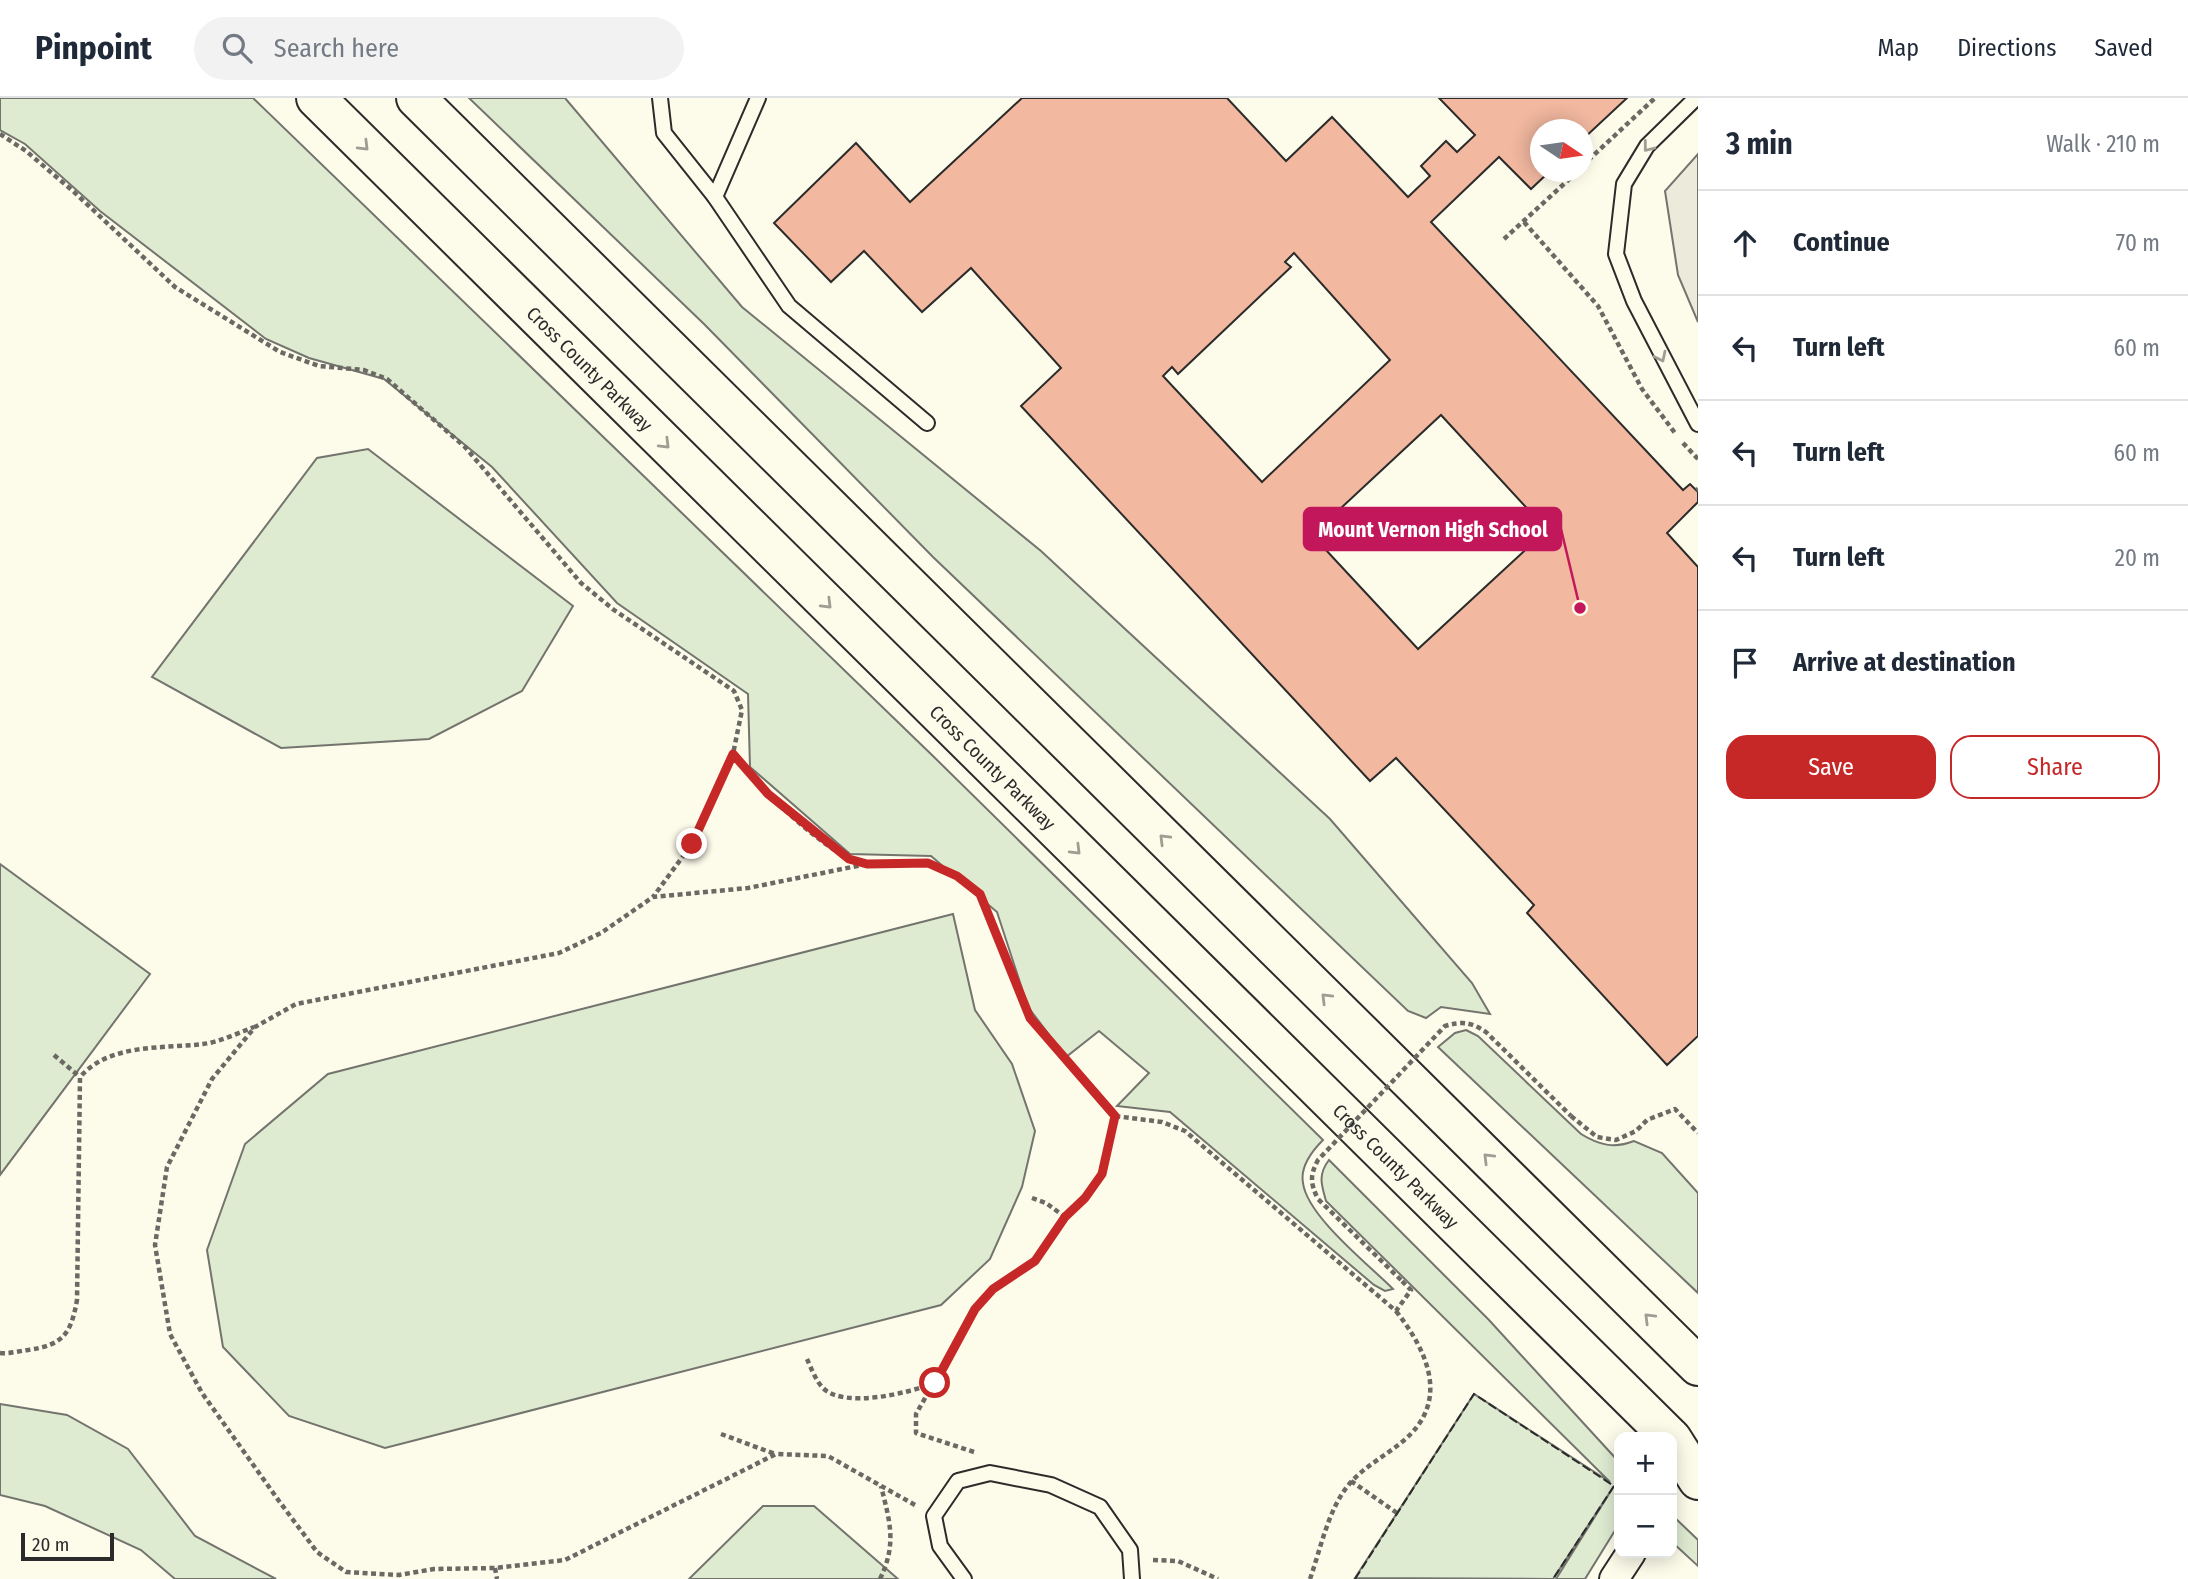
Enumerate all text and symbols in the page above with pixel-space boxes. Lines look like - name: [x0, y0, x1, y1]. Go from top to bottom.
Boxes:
- search box: [194, 17, 684, 80]
- text: Pinpoint: [35, 28, 152, 68]
- icon: search: [218, 29, 256, 67]
- text: Search here: [274, 33, 399, 64]
- text: Map: [1878, 34, 1919, 62]
- text: Directions: [1957, 34, 2056, 62]
- text: Saved: [2094, 34, 2153, 62]
- north arrow: [1530, 119, 1593, 182]
- text: 3 min: [1726, 126, 1793, 162]
- text: Walk · 210 m: [2046, 130, 2160, 158]
- one-way arrow: [356, 138, 369, 151]
- one-way arrow: [1644, 139, 1657, 151]
- icon: ahead: [1726, 224, 1764, 262]
- text: Continue: [1793, 227, 1890, 258]
- text: 70 m: [2116, 229, 2160, 257]
- street label: Cross County Parkway: [522, 302, 658, 436]
- icon: left: [1726, 329, 1764, 367]
- text: Turn left: [1793, 332, 1885, 363]
- text: 60 m: [2114, 334, 2160, 362]
- one-way arrow: [1653, 350, 1667, 362]
- icon: left: [1726, 434, 1764, 472]
- one-way arrow: [657, 435, 670, 448]
- text: Turn left: [1793, 437, 1885, 468]
- text: 60 m: [2114, 439, 2160, 467]
- callout: Mount Vernon High School: [1304, 508, 1561, 550]
- text: Mount Vernon High School: [1318, 517, 1548, 543]
- icon: left: [1726, 539, 1764, 577]
- text: Turn left: [1793, 542, 1885, 573]
- text: 20 m: [2115, 544, 2160, 572]
- one-way arrow: [819, 595, 832, 608]
- icon: arrive: [1726, 644, 1764, 682]
- text: Arrive at destination: [1793, 647, 2016, 678]
- street label: Cross County Parkway: [925, 700, 1061, 835]
- button: Save: [1726, 735, 1936, 799]
- button: Share: [1950, 735, 2160, 799]
- route end: [676, 828, 707, 859]
- one-way arrow: [1159, 834, 1172, 847]
- one-way arrow: [1067, 842, 1080, 855]
- one-way arrow: [1321, 994, 1334, 1007]
- street label: Cross County Parkway: [1328, 1099, 1464, 1234]
- one-way arrow: [1483, 1154, 1496, 1167]
- one-way arrow: [1645, 1313, 1658, 1326]
- route start: [919, 1367, 950, 1398]
- map controls: [1614, 1432, 1677, 1558]
- button: +: [1614, 1432, 1677, 1495]
- button: −: [1614, 1495, 1677, 1558]
- scale bar: [21, 1530, 114, 1562]
- text: 20 m: [32, 1533, 69, 1556]

